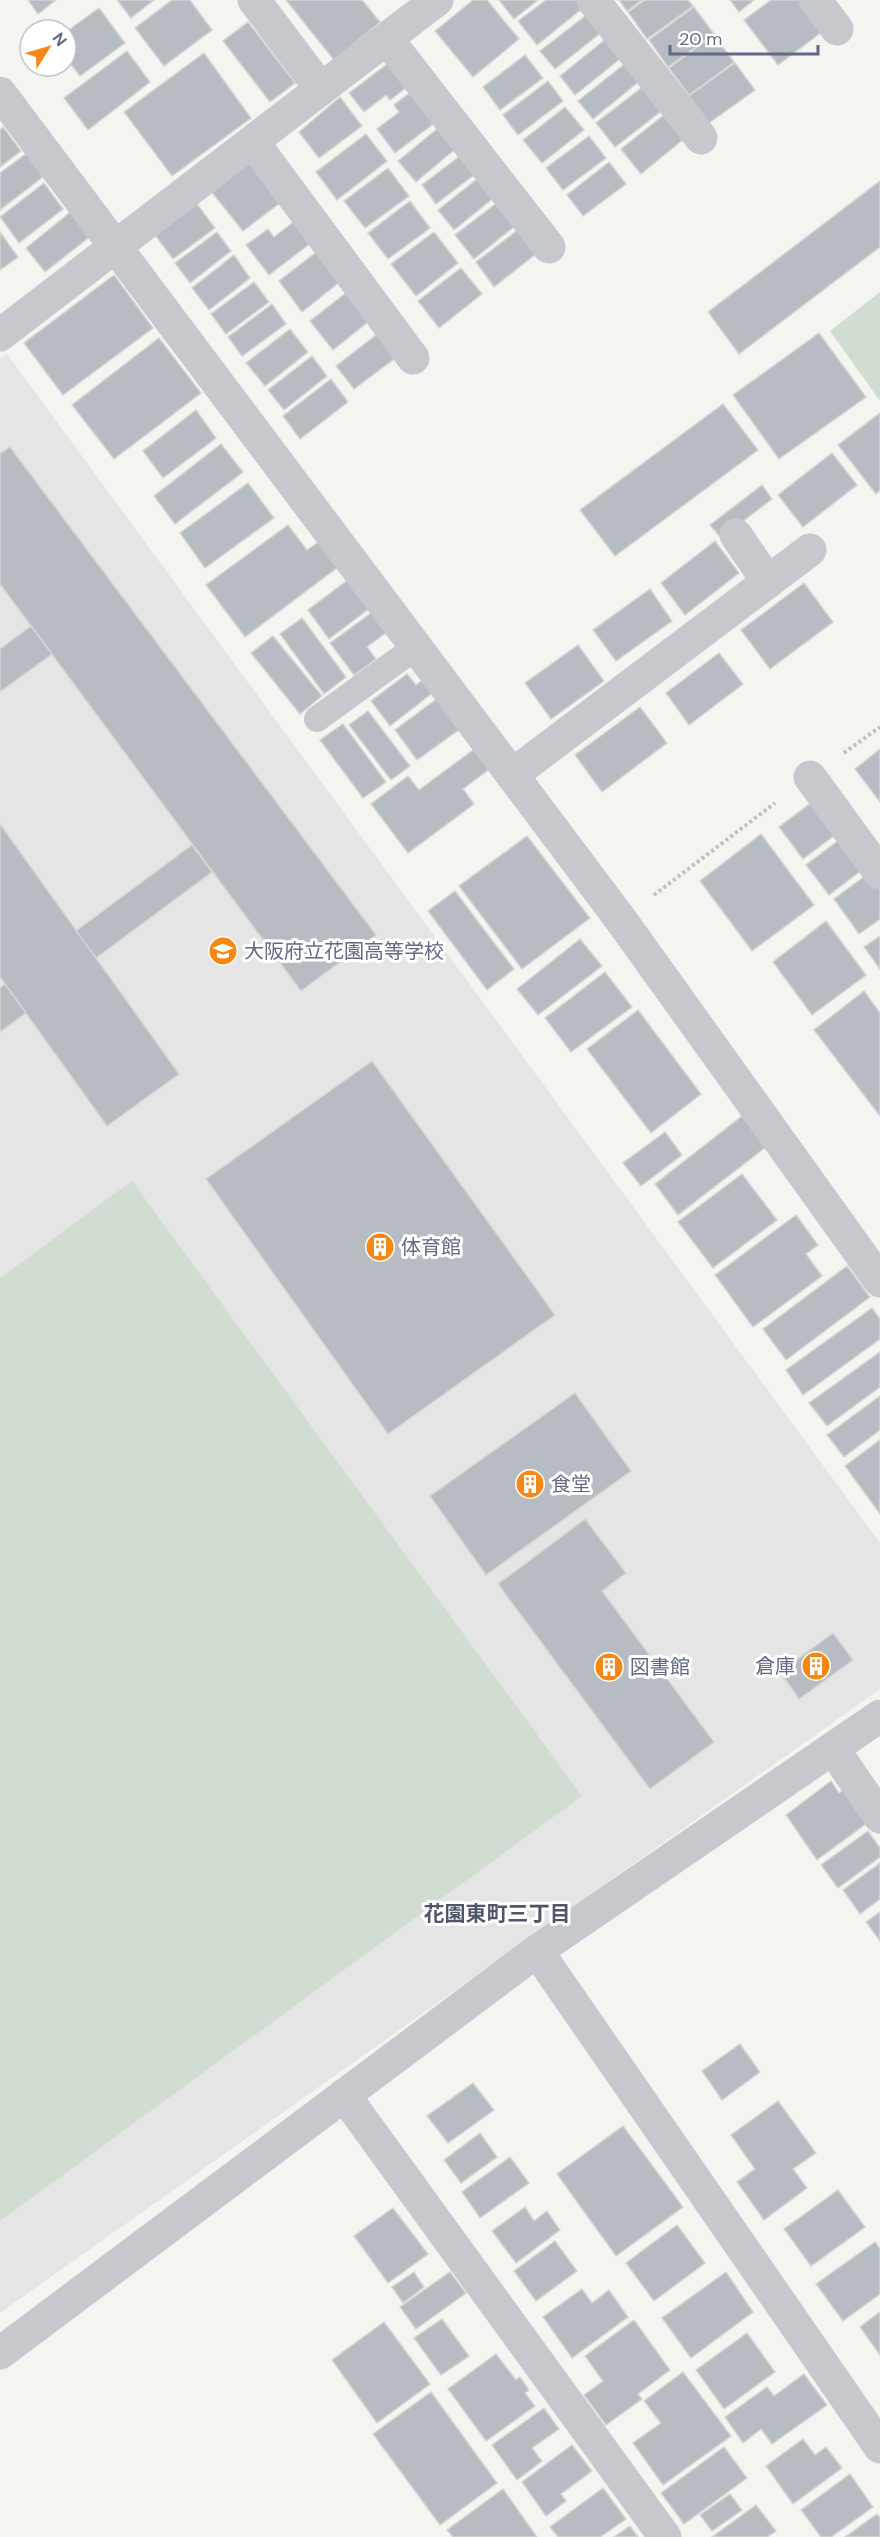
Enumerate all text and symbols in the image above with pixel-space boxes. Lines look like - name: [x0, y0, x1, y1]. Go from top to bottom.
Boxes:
- north arrow: [18, 18, 78, 78]
- scale bar: [670, 18, 818, 56]
- text: 20 m: [679, 27, 722, 51]
- text: N: [48, 28, 71, 50]
- school or university icon: 大阪府立花園高等学校: [207, 935, 239, 967]
- place label: 大阪府立花園高等学校: [244, 938, 444, 964]
- building icon: 体育館: [364, 1231, 396, 1263]
- place label: 体育館: [401, 1234, 461, 1260]
- building icon: 食堂: [514, 1468, 546, 1500]
- place label: 食堂: [551, 1471, 591, 1497]
- building icon: 倉庫: [800, 1650, 832, 1682]
- building icon: 図書館: [593, 1651, 625, 1683]
- place label: 倉庫: [755, 1653, 795, 1679]
- place label: 図書館: [630, 1654, 690, 1680]
- district label: 花園東町三丁目: [424, 1900, 571, 1928]

